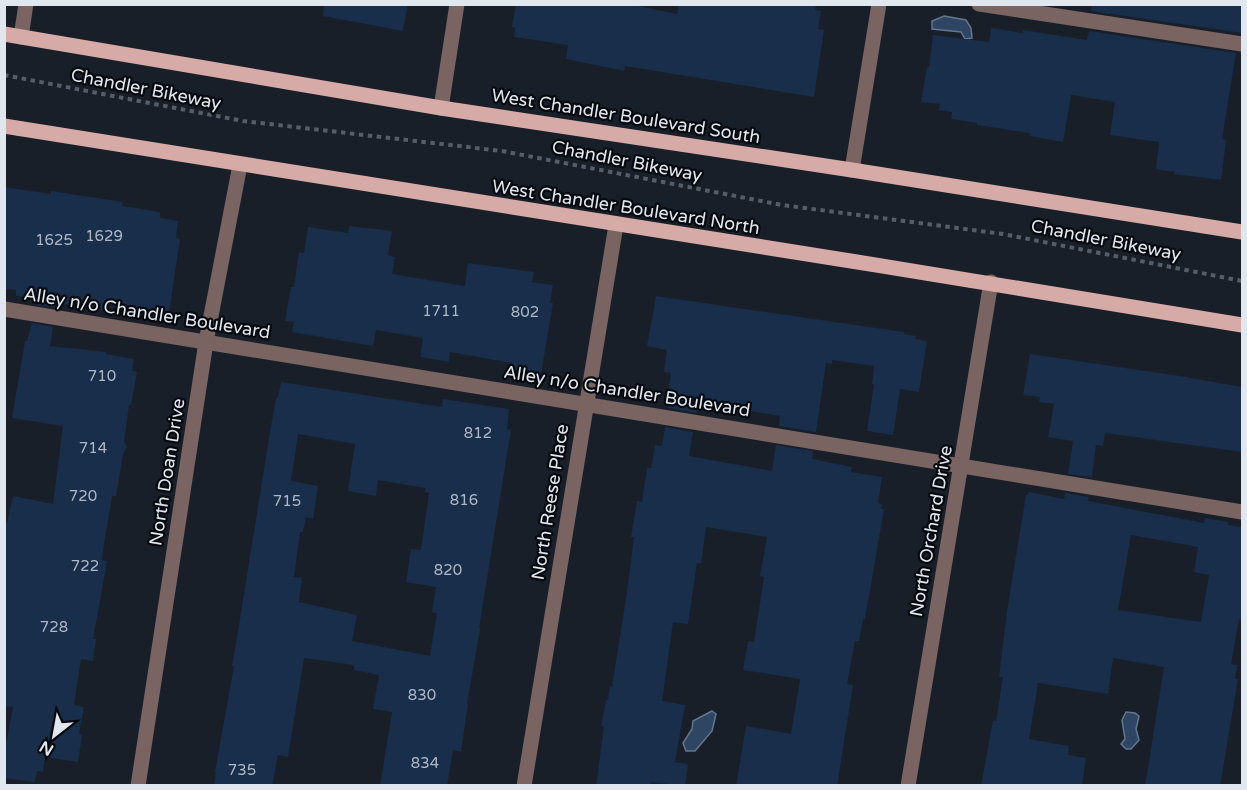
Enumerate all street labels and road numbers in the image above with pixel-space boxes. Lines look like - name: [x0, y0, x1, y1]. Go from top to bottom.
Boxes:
- street label: Chandler Bikeway: [69, 64, 223, 114]
- street label: West Chandler Boulevard South: [490, 84, 762, 148]
- street label: Chandler Bikeway: [550, 136, 704, 186]
- street label: West Chandler Boulevard North: [491, 175, 761, 239]
- street label: Chandler Bikeway: [1029, 215, 1183, 265]
- street label: Alley n/o Chandler Boulevard: [22, 283, 272, 343]
- street label: Alley n/o Chandler Boulevard: [502, 361, 752, 421]
- street label: North Doan Drive: [144, 397, 190, 547]
- street label: North Reese Place: [527, 422, 573, 582]
- street label: North Orchard Drive: [905, 444, 957, 618]

